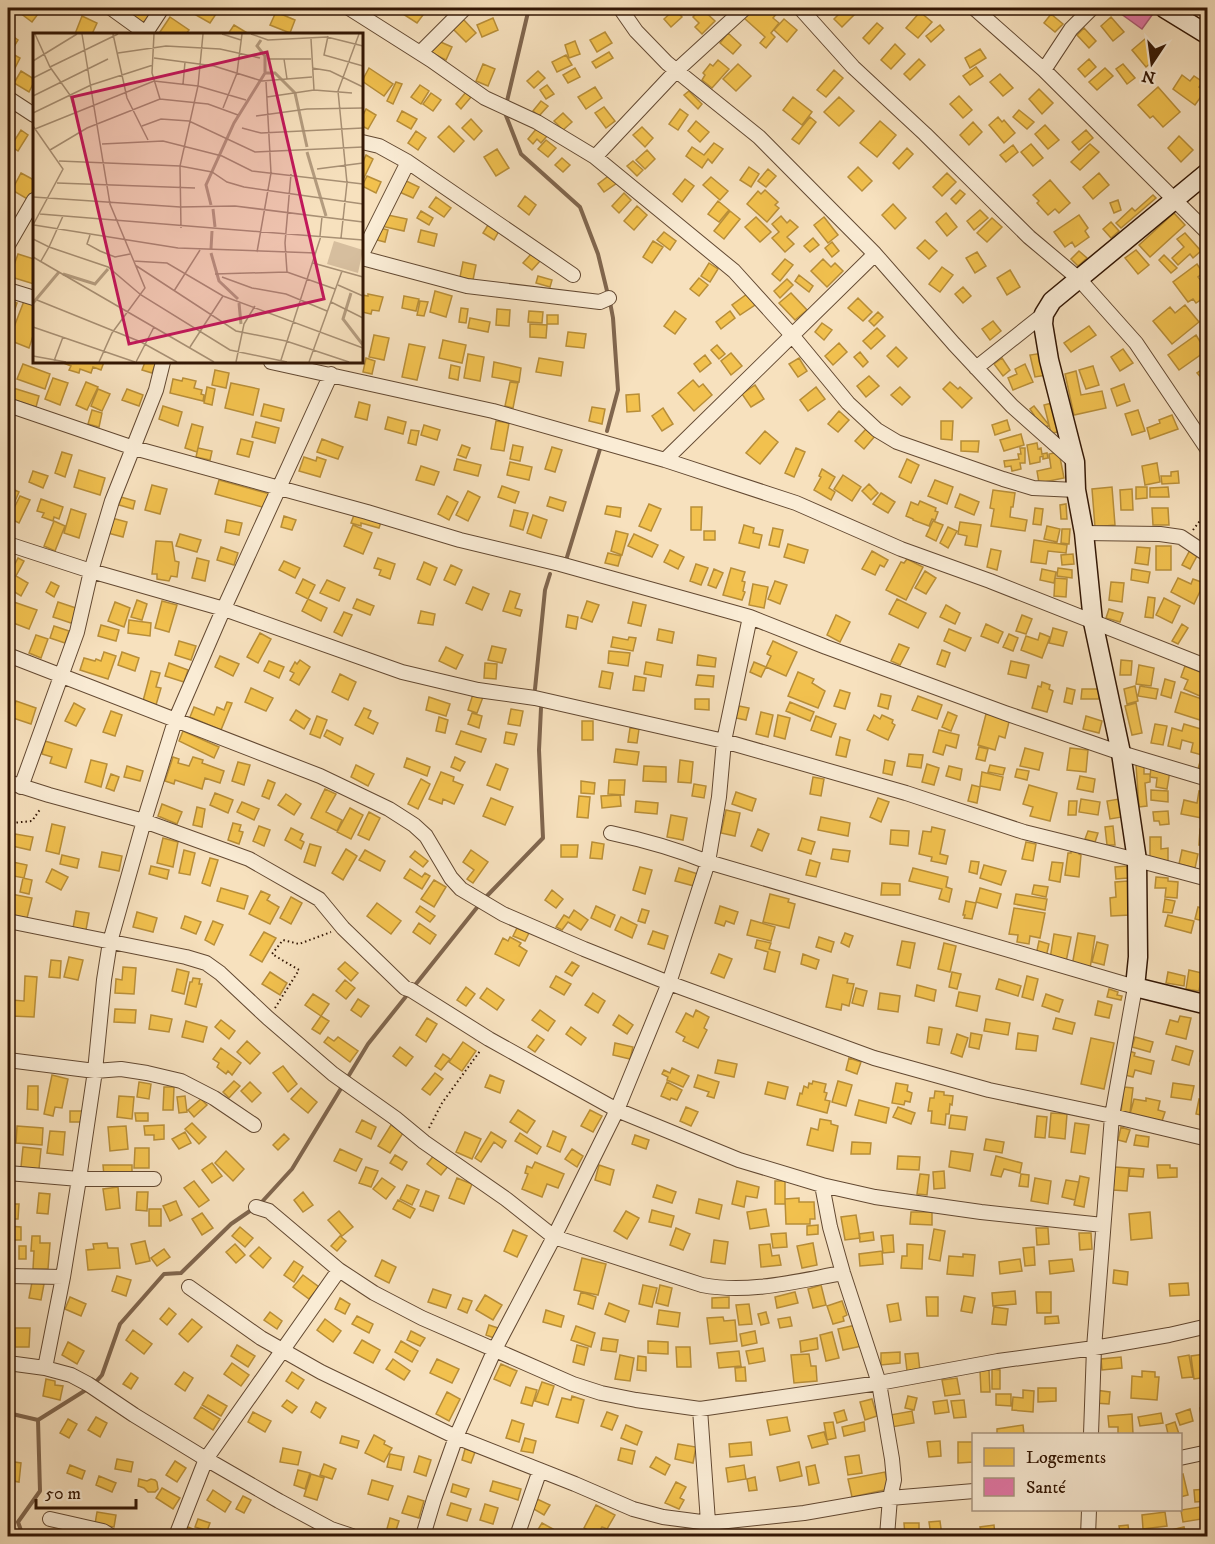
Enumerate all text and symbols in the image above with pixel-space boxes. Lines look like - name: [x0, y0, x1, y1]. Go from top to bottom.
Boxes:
- inset map: [33, 33, 363, 363]
- north arrow: [1122, 33, 1182, 93]
- text: N: [1140, 65, 1158, 88]
- legend: [972, 1433, 1182, 1511]
- text: Logements: [1026, 1447, 1106, 1469]
- scale bar: [36, 1472, 136, 1510]
- text: Santé: [1026, 1477, 1066, 1499]
- text: 50 m: [45, 1483, 81, 1505]

